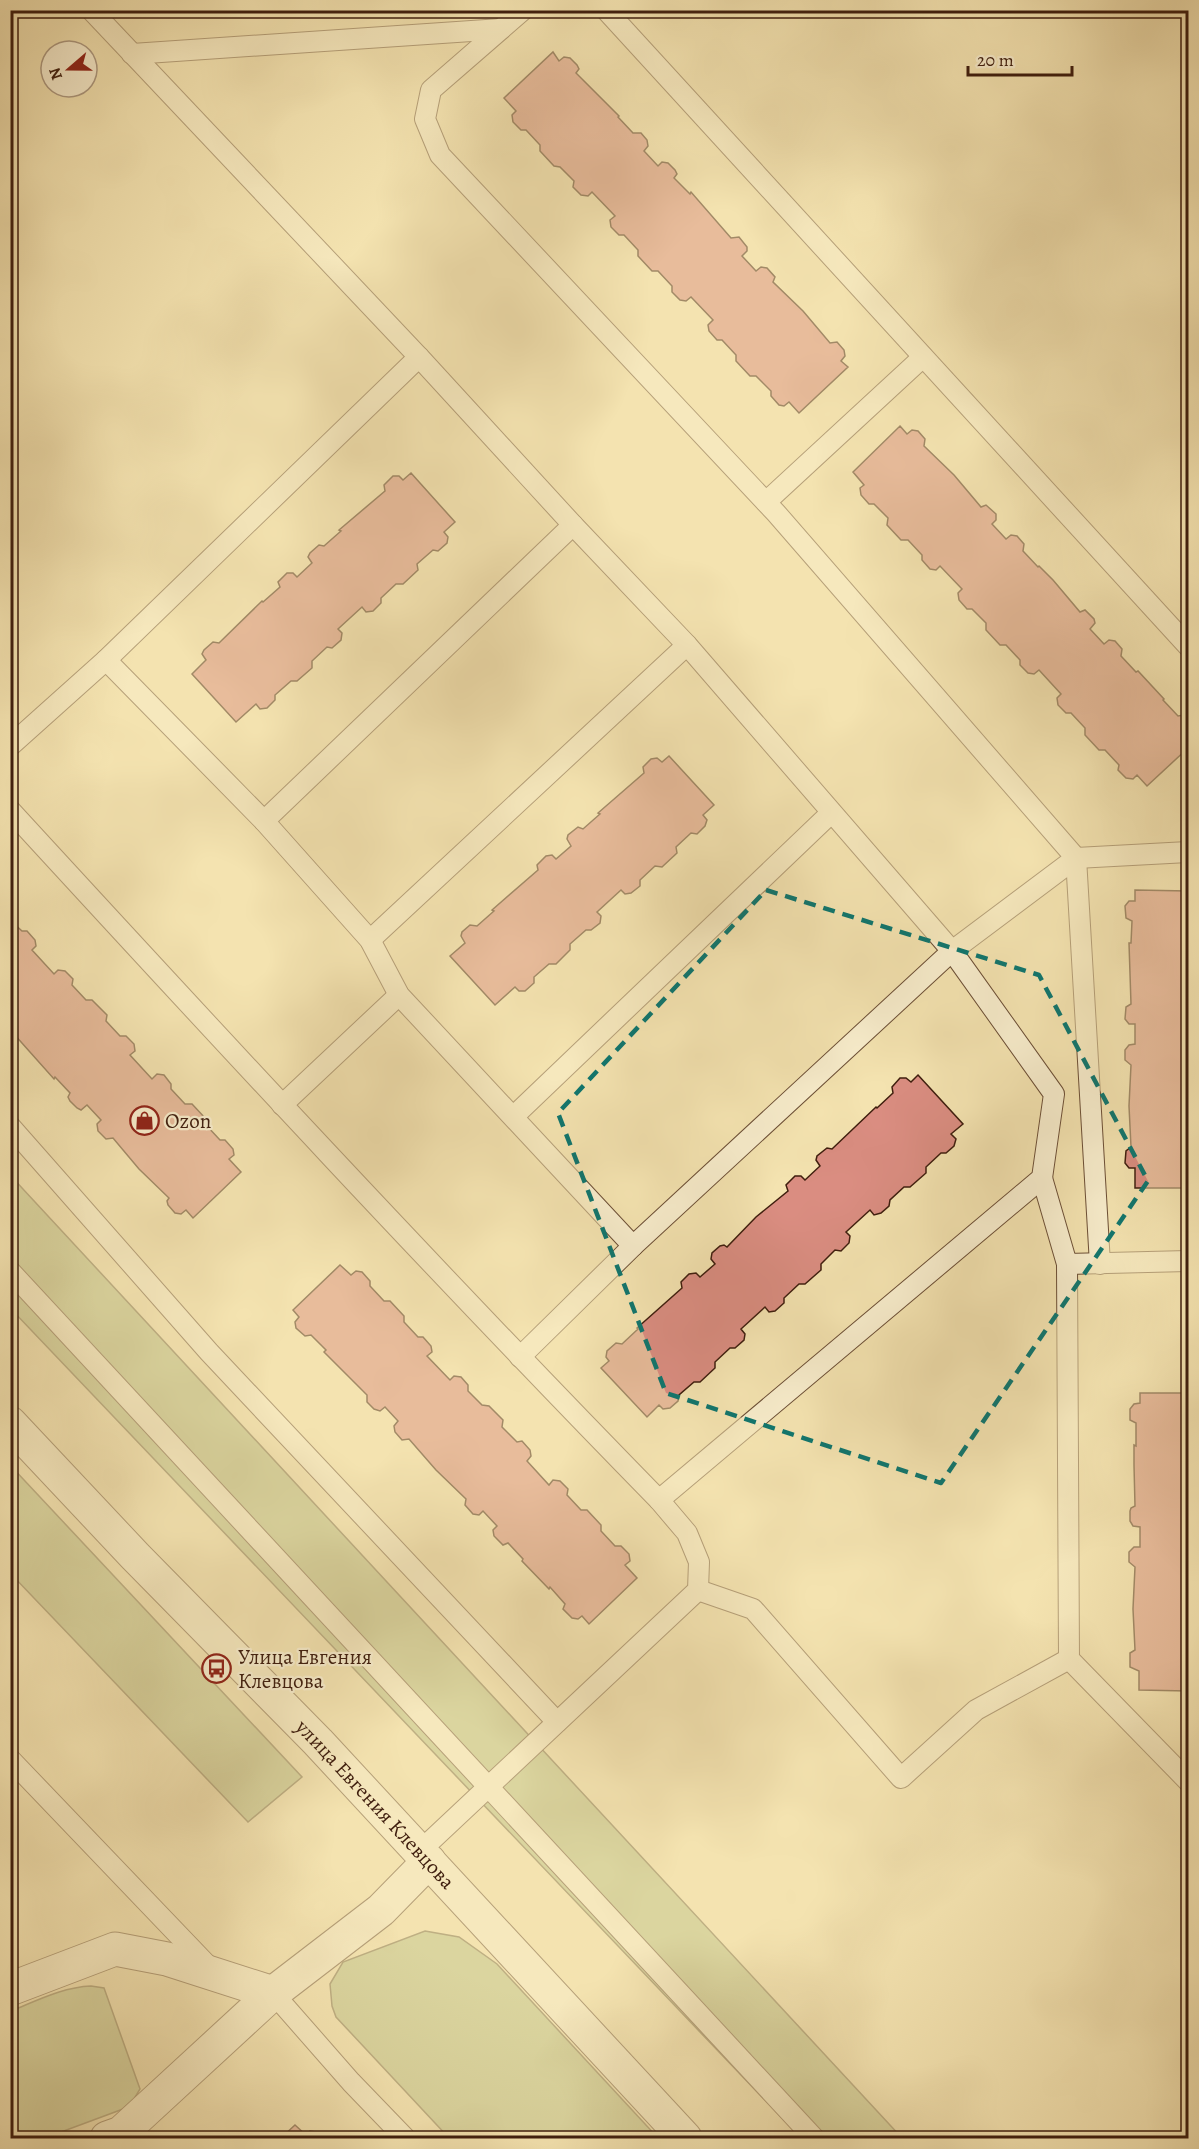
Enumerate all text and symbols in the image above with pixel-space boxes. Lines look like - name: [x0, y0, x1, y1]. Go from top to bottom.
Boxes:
- north arrow: [39, 39, 99, 99]
- scale bar: [968, 39, 1072, 77]
- text: 20 m: [977, 48, 1014, 72]
- text: N: [43, 64, 68, 83]
- shop icon: Ozon: [128, 1105, 160, 1137]
- place label: Ozon: [165, 1107, 211, 1135]
- place label: Улица Евгения Клевцова: [238, 1643, 372, 1695]
- bus stop icon: Улица Евгения Клевцова: [201, 1653, 233, 1685]
- street label: улица Евгения Клевцова: [289, 1713, 461, 1895]

